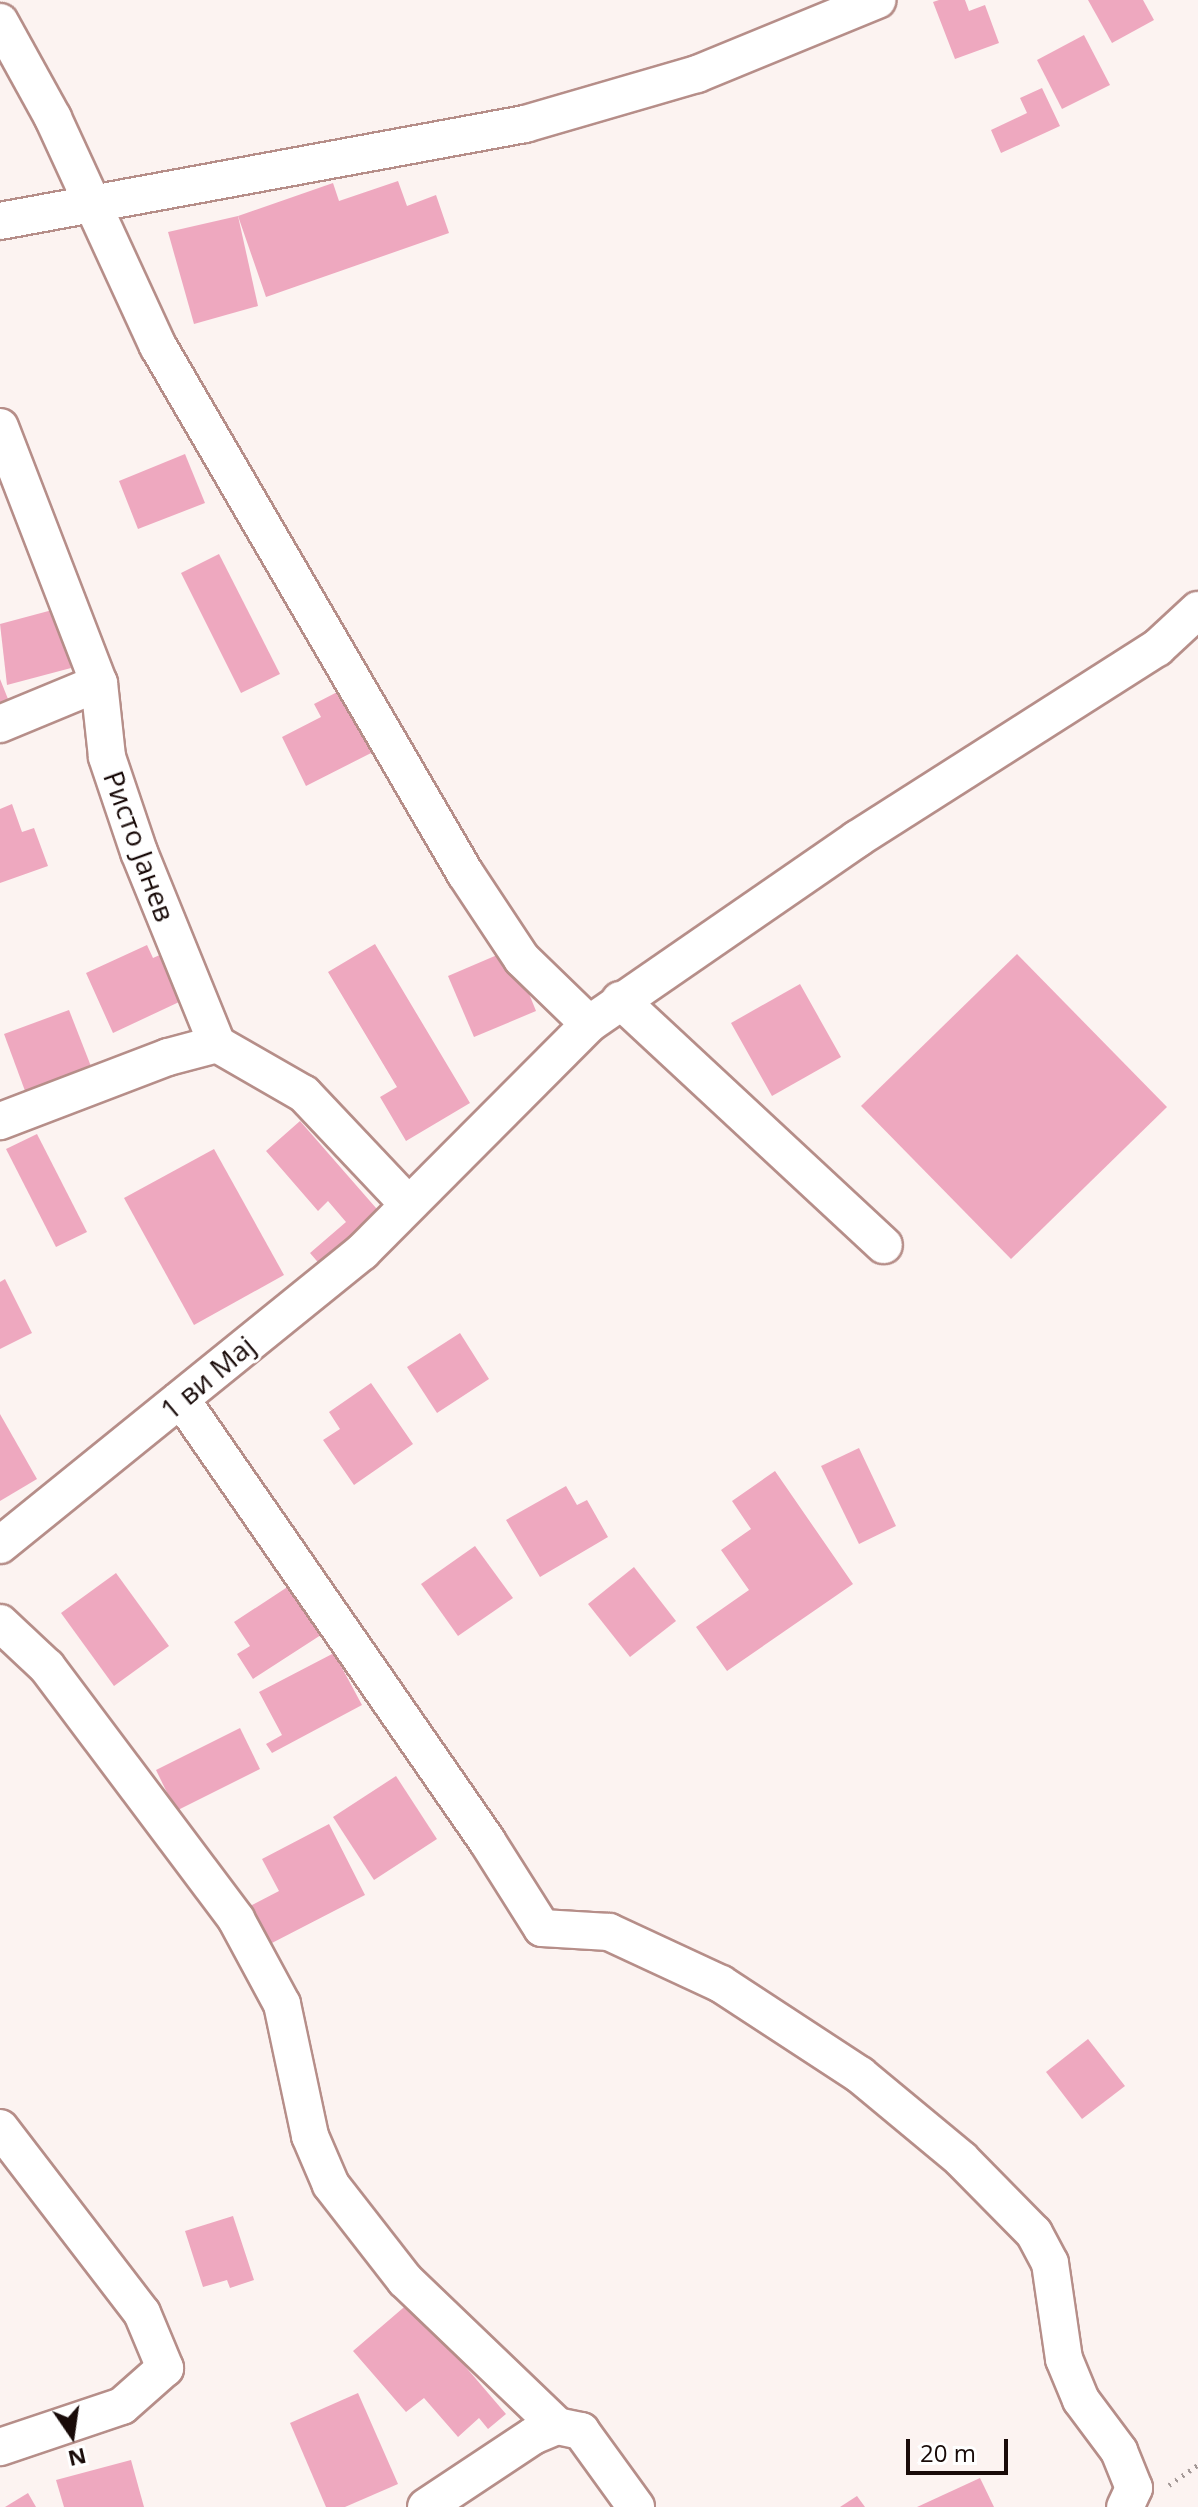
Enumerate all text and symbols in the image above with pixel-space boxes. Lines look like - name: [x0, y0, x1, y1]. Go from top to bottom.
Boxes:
- street label: Ристо Јанев: [97, 766, 183, 926]
- street label: 1 ви Мај: [153, 1328, 261, 1426]
- north arrow: [32, 2395, 112, 2475]
- scale bar: [910, 2423, 1012, 2473]
- text: 20 m: [920, 2436, 976, 2469]
- text: N: [65, 2442, 89, 2475]

